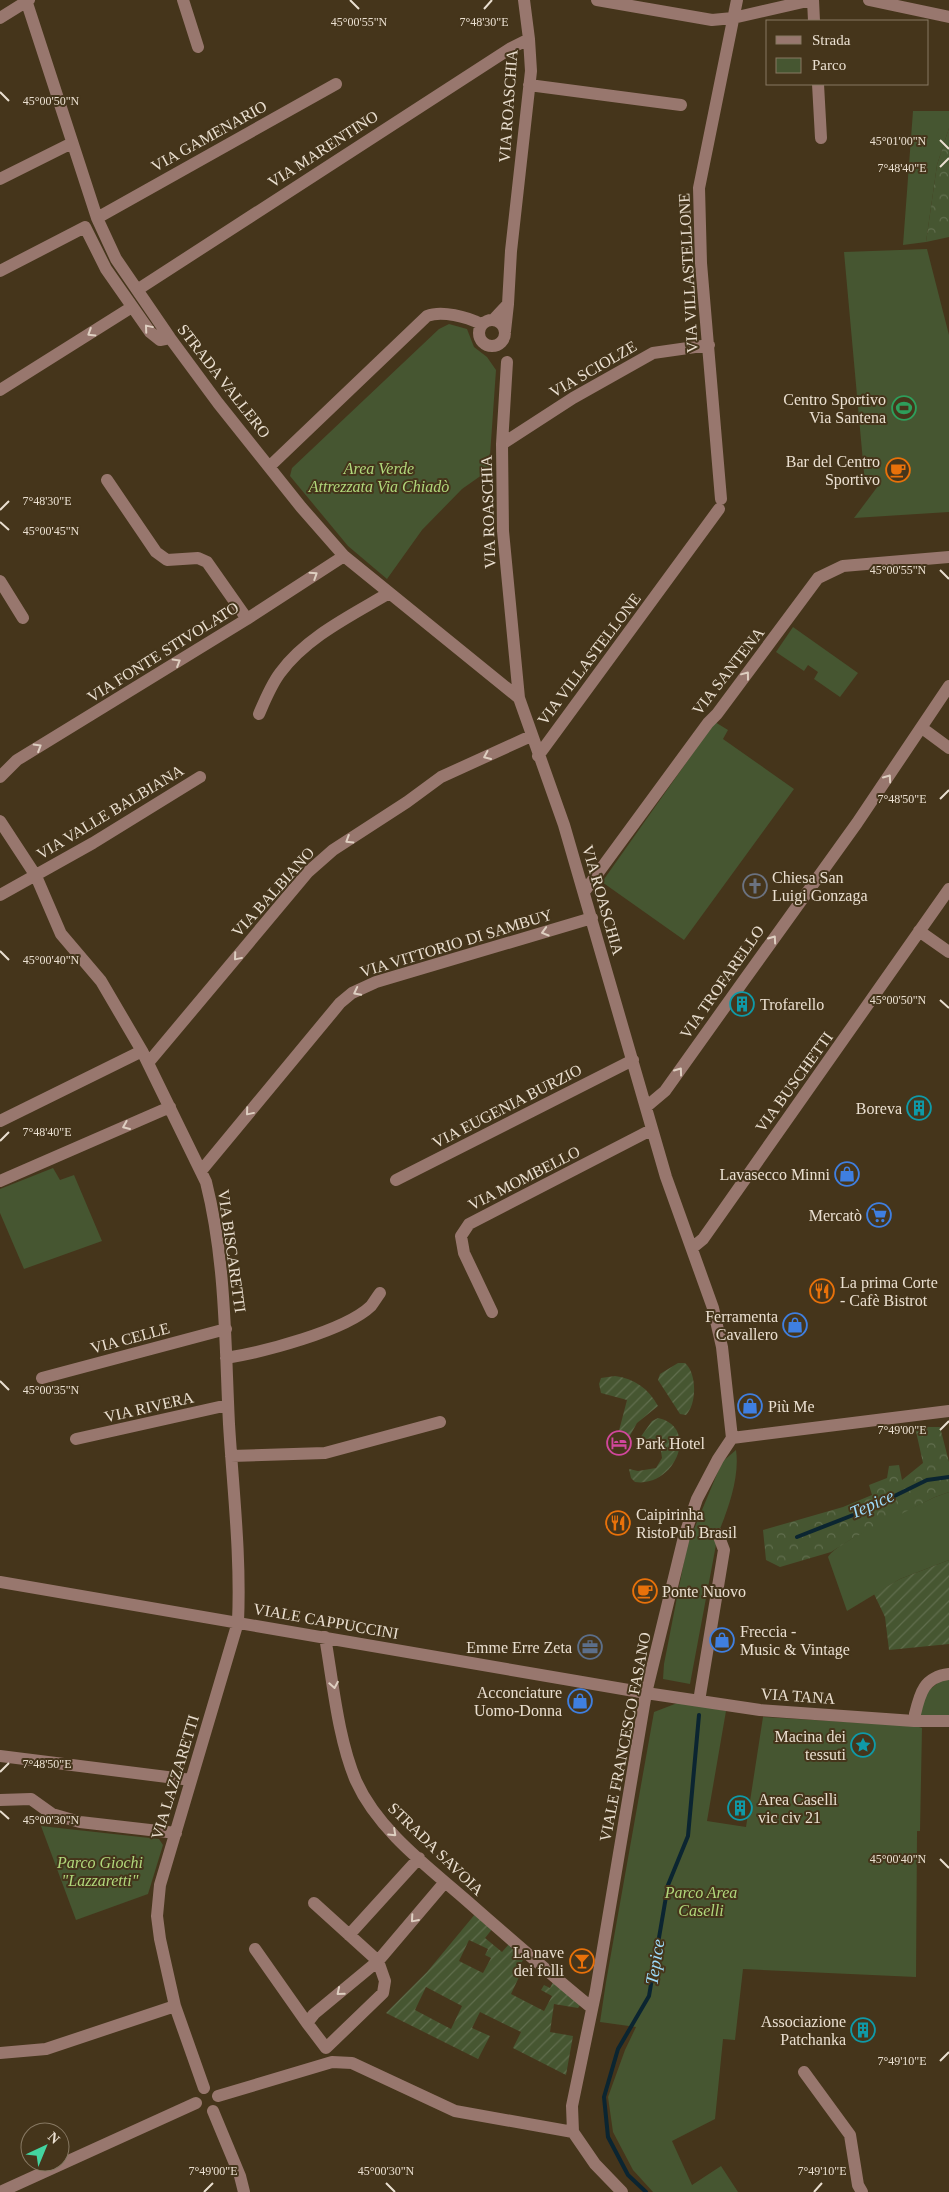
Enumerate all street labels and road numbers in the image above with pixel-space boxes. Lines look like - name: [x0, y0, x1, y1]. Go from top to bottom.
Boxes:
- street label: VIA ROASCHIA: [496, 48, 520, 163]
- street label: VIA GAMENARIO: [148, 97, 270, 175]
- street label: VIA MARENTINO: [265, 107, 381, 191]
- street label: VIA VILLASTELLONE: [675, 193, 701, 353]
- street label: STRADA VALLERO: [174, 321, 274, 441]
- street label: VIA SCIOLZE: [547, 337, 639, 401]
- street label: VIA ROASCHIA: [478, 455, 498, 569]
- street label: VIA VILLASTELLONE: [534, 590, 644, 728]
- street label: VIA FONTE STIVOLATO: [84, 598, 242, 706]
- street label: VIA SANTENA: [689, 624, 768, 718]
- street label: VIA VALLE BALBIANA: [33, 761, 187, 863]
- street label: VIA ROASCHIA: [579, 843, 627, 957]
- street label: VIA BALBIANO: [228, 844, 318, 940]
- street label: VIA VITTORIO DI SAMBUY: [358, 906, 554, 980]
- street label: VIA TROFARELLO: [677, 922, 767, 1042]
- street label: VIA BUSCHETTI: [752, 1029, 836, 1135]
- street label: VIA EUGENIA BURZIO: [429, 1061, 585, 1151]
- street label: VIA MOMBELLO: [465, 1142, 583, 1214]
- street label: VIA BISCARETTI: [215, 1188, 249, 1314]
- street label: VIA CELLE: [89, 1319, 171, 1357]
- street label: VIA RIVERA: [103, 1388, 196, 1426]
- street label: VIALE CAPPUCCINI: [252, 1600, 400, 1642]
- street label: VIALE FRANCESCO FASANO: [596, 1631, 654, 1843]
- street label: VIA TANA: [760, 1685, 836, 1707]
- street label: VIA LAZZARETTI: [148, 1713, 202, 1841]
- street label: STRADA SAVOIA: [385, 1799, 487, 1899]

